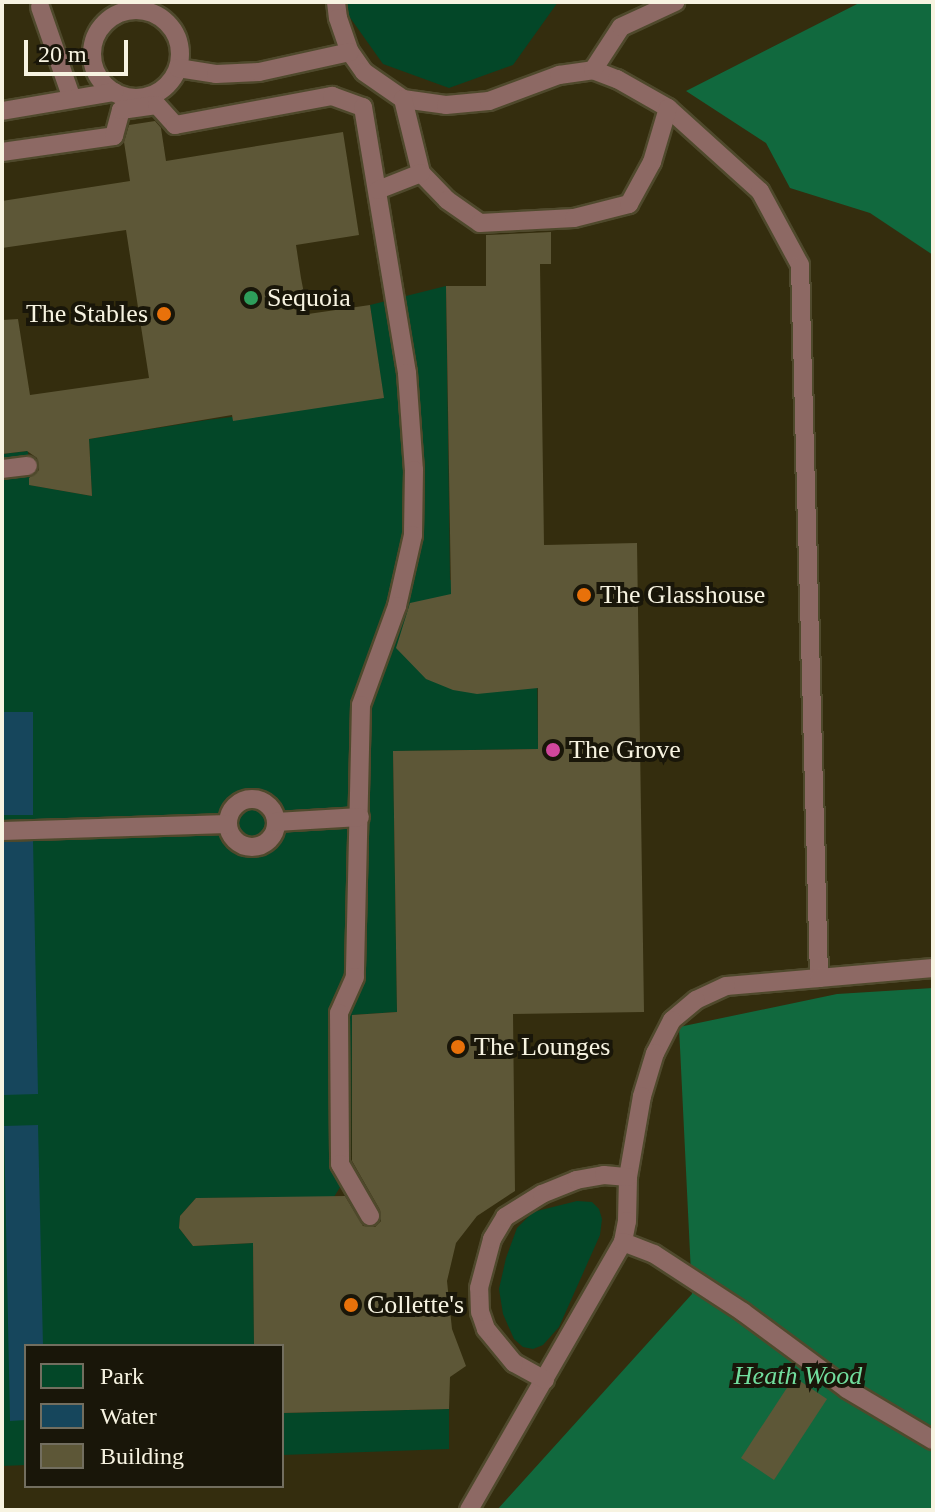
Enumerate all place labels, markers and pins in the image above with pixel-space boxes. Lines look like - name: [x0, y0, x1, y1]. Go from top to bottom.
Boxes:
- place label: Sequoia: [267, 282, 351, 314]
- marker: Sequoia: [242, 289, 260, 307]
- place label: The Stables: [26, 298, 148, 330]
- marker: The Stables: [155, 305, 173, 323]
- place label: The Glasshouse: [600, 579, 765, 611]
- marker: The Glasshouse: [575, 586, 593, 604]
- place label: The Grove: [569, 734, 681, 766]
- marker: The Grove: [544, 741, 562, 759]
- place label: The Lounges: [474, 1031, 610, 1063]
- marker: The Lounges: [449, 1038, 467, 1056]
- place label: Collette's: [367, 1289, 464, 1321]
- marker: Collette's: [342, 1296, 360, 1314]

